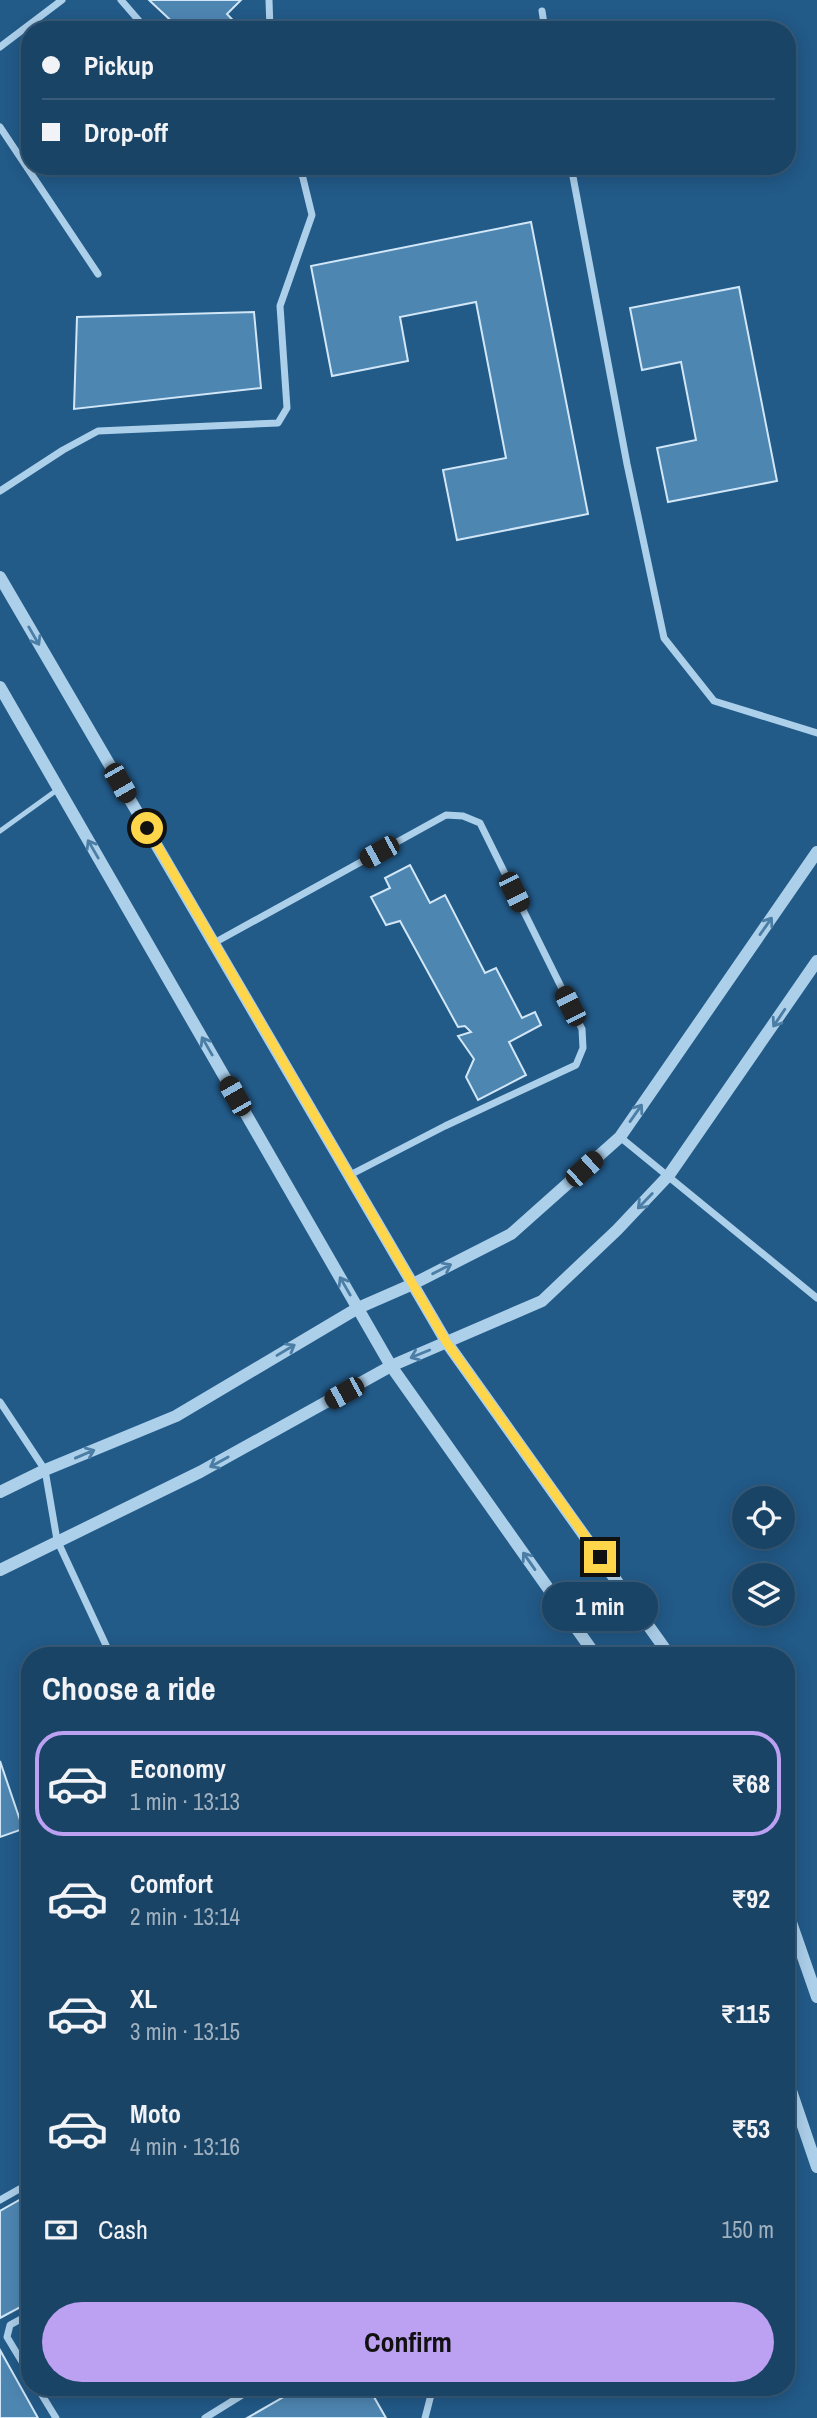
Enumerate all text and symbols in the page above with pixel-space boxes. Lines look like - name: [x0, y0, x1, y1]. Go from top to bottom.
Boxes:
- text: Pickup: [84, 48, 154, 83]
- text: Drop-off: [84, 115, 168, 150]
- one-way arrow: [28, 626, 42, 646]
- car: [101, 760, 140, 806]
- route start: [131, 812, 163, 844]
- car: [356, 833, 403, 871]
- one-way arrow: [86, 840, 100, 860]
- car: [496, 869, 533, 915]
- one-way arrow: [759, 917, 773, 936]
- car: [552, 983, 589, 1029]
- one-way arrow: [772, 1008, 786, 1027]
- one-way arrow: [200, 1037, 214, 1057]
- car: [216, 1073, 255, 1119]
- one-way arrow: [629, 1104, 643, 1123]
- car: [562, 1147, 607, 1191]
- one-way arrow: [636, 1192, 653, 1209]
- one-way arrow: [431, 1261, 452, 1275]
- one-way arrow: [338, 1276, 351, 1297]
- one-way arrow: [276, 1343, 296, 1357]
- one-way arrow: [410, 1349, 431, 1362]
- car: [321, 1374, 368, 1412]
- one-way arrow: [73, 1447, 95, 1460]
- one-way arrow: [210, 1455, 230, 1469]
- map controls: [732, 1486, 795, 1626]
- button: locate: [732, 1486, 795, 1549]
- route end: [584, 1541, 616, 1573]
- one-way arrow: [522, 1552, 536, 1571]
- button: layers: [732, 1563, 795, 1626]
- callout: 1 min: [542, 1582, 658, 1630]
- text: 1 min: [575, 1591, 625, 1622]
- text: Choose a ride: [42, 1667, 216, 1710]
- text: Economy: [130, 1751, 226, 1786]
- icon: car: [46, 1752, 109, 1815]
- text: ₹68: [731, 1766, 770, 1801]
- text: 1 min · 13:13: [130, 1786, 240, 1817]
- text: Comfort: [130, 1866, 213, 1901]
- icon: car: [46, 1867, 109, 1930]
- text: ₹92: [731, 1881, 770, 1916]
- text: 2 min · 13:14: [130, 1901, 240, 1932]
- text: XL: [130, 1981, 157, 2016]
- icon: car: [46, 1982, 109, 2045]
- text: ₹115: [721, 1996, 770, 2031]
- text: 3 min · 13:15: [130, 2016, 240, 2047]
- text: Moto: [130, 2096, 181, 2131]
- icon: car: [46, 2097, 109, 2160]
- text: ₹53: [731, 2111, 770, 2146]
- text: 4 min · 13:16: [130, 2131, 240, 2162]
- icon: cash: [42, 2211, 80, 2249]
- text: Cash: [98, 2212, 148, 2247]
- text: 150 m: [722, 2214, 774, 2245]
- button: Confirm: [42, 2302, 774, 2382]

